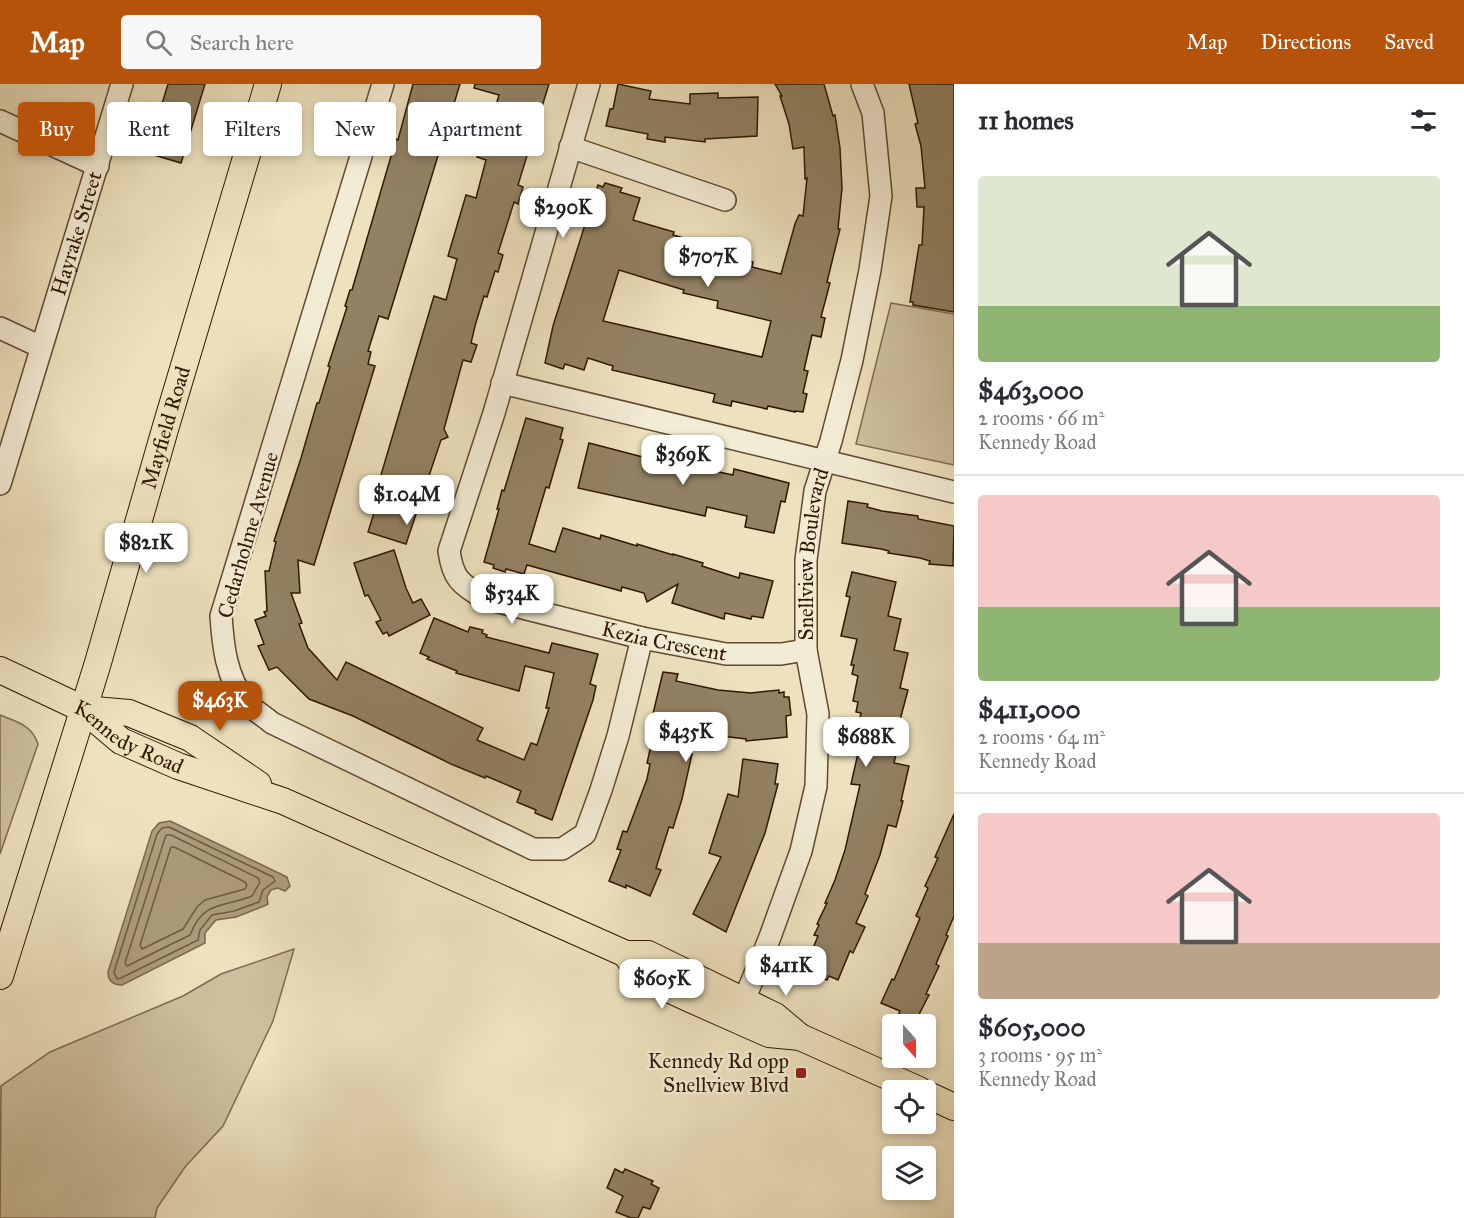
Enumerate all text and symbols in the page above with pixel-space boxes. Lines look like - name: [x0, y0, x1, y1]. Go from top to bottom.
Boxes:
- search box: [121, 15, 541, 69]
- text: Map: [30, 25, 85, 60]
- icon: search: [142, 26, 175, 59]
- text: Search here: [190, 29, 294, 56]
- text: Map: [1187, 29, 1228, 55]
- text: Directions: [1261, 29, 1351, 55]
- text: Saved: [1384, 29, 1434, 55]
- chip: Buy: [18, 102, 95, 156]
- chip: Rent: [107, 102, 191, 156]
- chip: Filters: [203, 102, 302, 156]
- chip: New: [314, 102, 396, 156]
- chip: Apartment: [408, 102, 544, 156]
- text: 11 homes: [978, 104, 1074, 136]
- icon: filters: [1407, 104, 1440, 137]
- street label: Hayrake Street: [45, 168, 108, 299]
- pin: $290K: [521, 188, 605, 239]
- text: $290K: [534, 195, 592, 219]
- icon: home: [1155, 215, 1263, 323]
- pin: $707K: [666, 237, 750, 288]
- text: $707K: [678, 244, 738, 268]
- street label: Mayfield Road: [136, 363, 196, 492]
- text: $463,000: [978, 374, 1084, 406]
- text: 2 rooms · 66 m²: [978, 406, 1104, 430]
- text: Kennedy Road: [978, 430, 1096, 454]
- pin: $369K: [641, 435, 725, 486]
- text: $369K: [655, 442, 711, 466]
- street label: Cedarholme Avenue: [212, 449, 284, 621]
- street label: Snellview Boulevard: [793, 464, 835, 640]
- pin: $1.04M: [358, 475, 456, 526]
- text: $1.04M: [373, 482, 441, 506]
- pin: $821K: [104, 523, 188, 574]
- text: $821K: [119, 530, 173, 554]
- icon: home: [1155, 534, 1263, 642]
- pin: $534K: [470, 574, 554, 625]
- text: $534K: [485, 581, 539, 605]
- street label: Kezia Crescent: [599, 615, 730, 667]
- pin: $463K: [178, 681, 262, 732]
- text: $463K: [192, 688, 248, 712]
- text: $411,000: [978, 693, 1081, 725]
- street label: Kennedy Road: [70, 694, 188, 780]
- pin: $435K: [644, 712, 728, 763]
- pin: $688K: [824, 717, 908, 768]
- text: $435K: [659, 719, 713, 743]
- text: $688K: [837, 724, 895, 748]
- text: 2 rooms · 64 m²: [978, 725, 1105, 749]
- text: Kennedy Road: [978, 749, 1096, 773]
- icon: home: [1155, 852, 1263, 960]
- pin: $411K: [744, 946, 828, 997]
- text: $411K: [759, 953, 813, 977]
- pin: $605K: [620, 959, 704, 1010]
- text: $605K: [633, 966, 691, 990]
- text: $605,000: [978, 1011, 1086, 1043]
- north arrow: [882, 1014, 936, 1068]
- map controls: [882, 1014, 936, 1200]
- text: 3 rooms · 95 m²: [978, 1043, 1102, 1067]
- place label: Kennedy Rd opp Snellview Blvd: [648, 1048, 789, 1098]
- marker: Kennedy Rd opp Snellview Blvd: [794, 1066, 808, 1080]
- text: Kennedy Road: [978, 1067, 1096, 1091]
- button: locate: [882, 1080, 936, 1134]
- button: layers: [882, 1146, 936, 1200]

